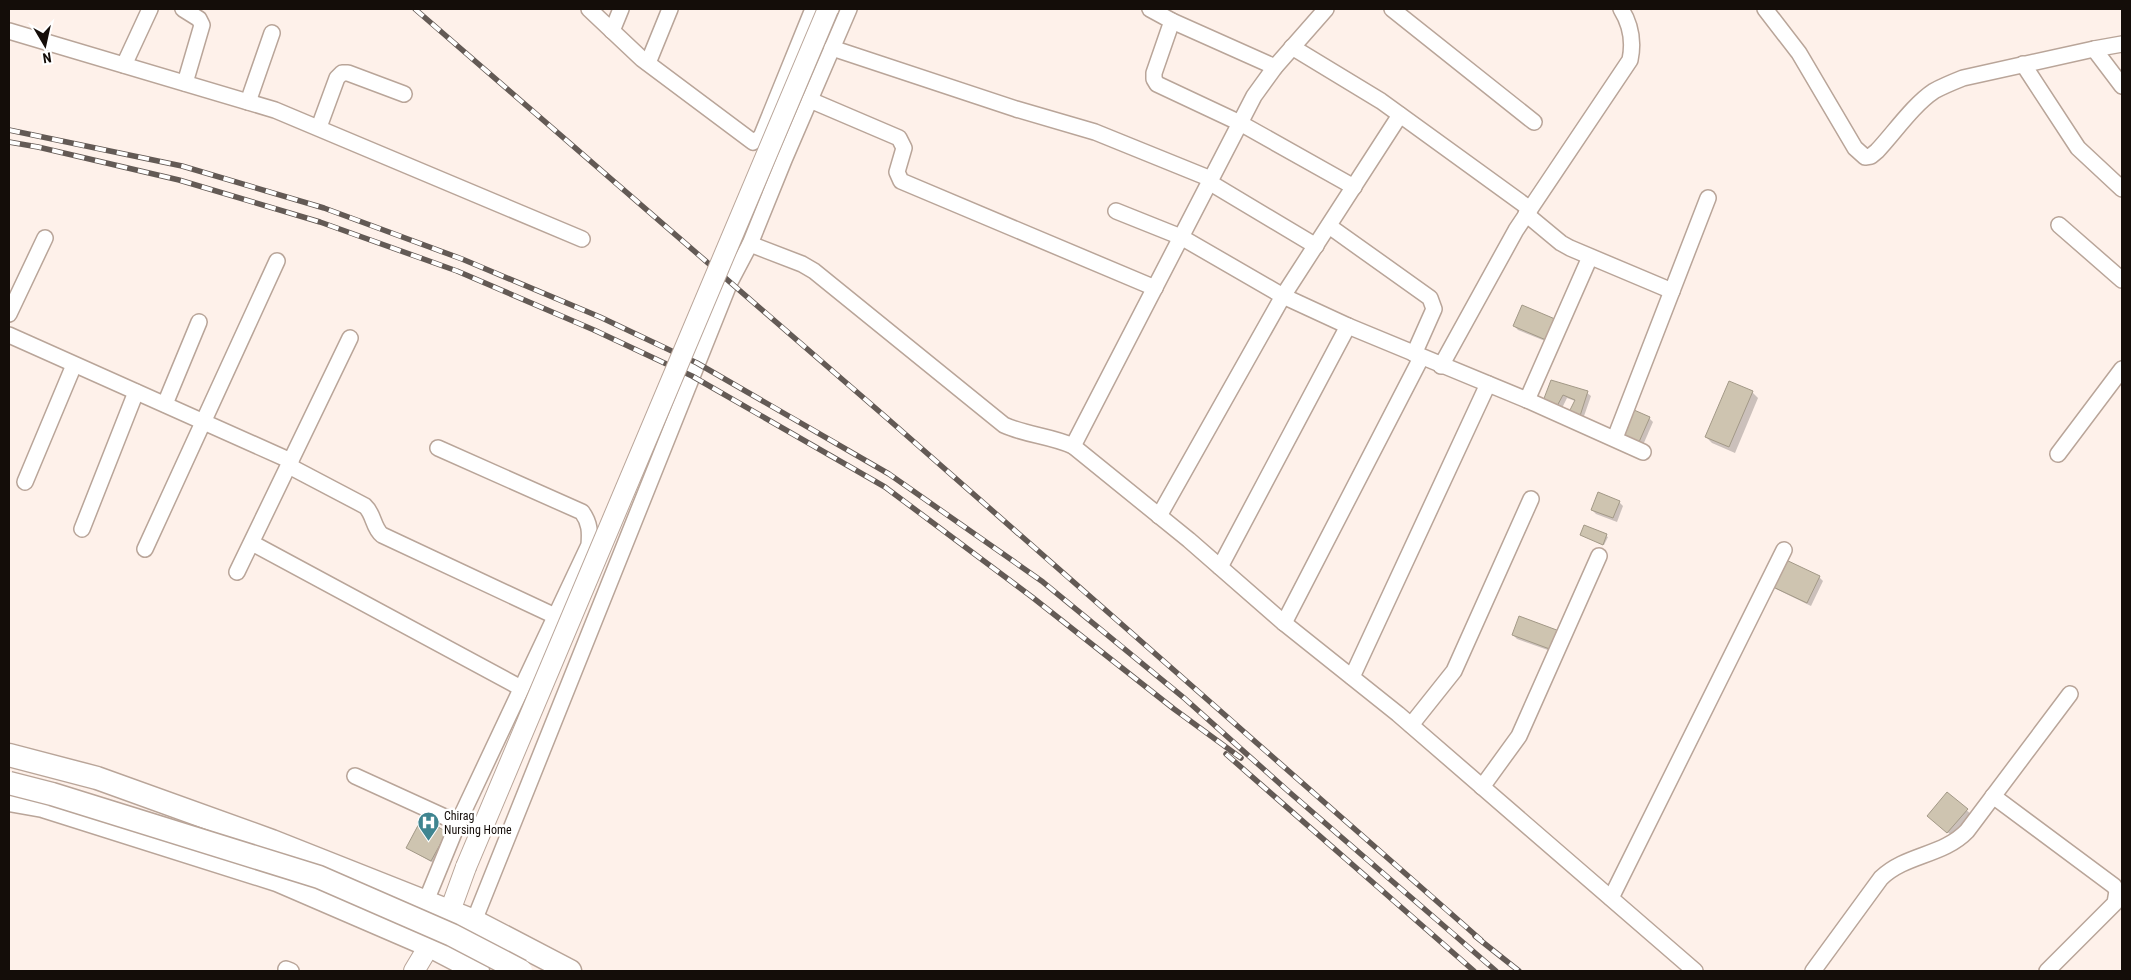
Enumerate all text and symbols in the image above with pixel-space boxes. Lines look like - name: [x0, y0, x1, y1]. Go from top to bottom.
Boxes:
- north arrow: [20, 20, 70, 70]
- text: N: [42, 49, 53, 66]
- place label: Chirag Nursing Home: [444, 809, 512, 837]
- hospital icon: Chirag Nursing Home: [416, 811, 440, 842]

